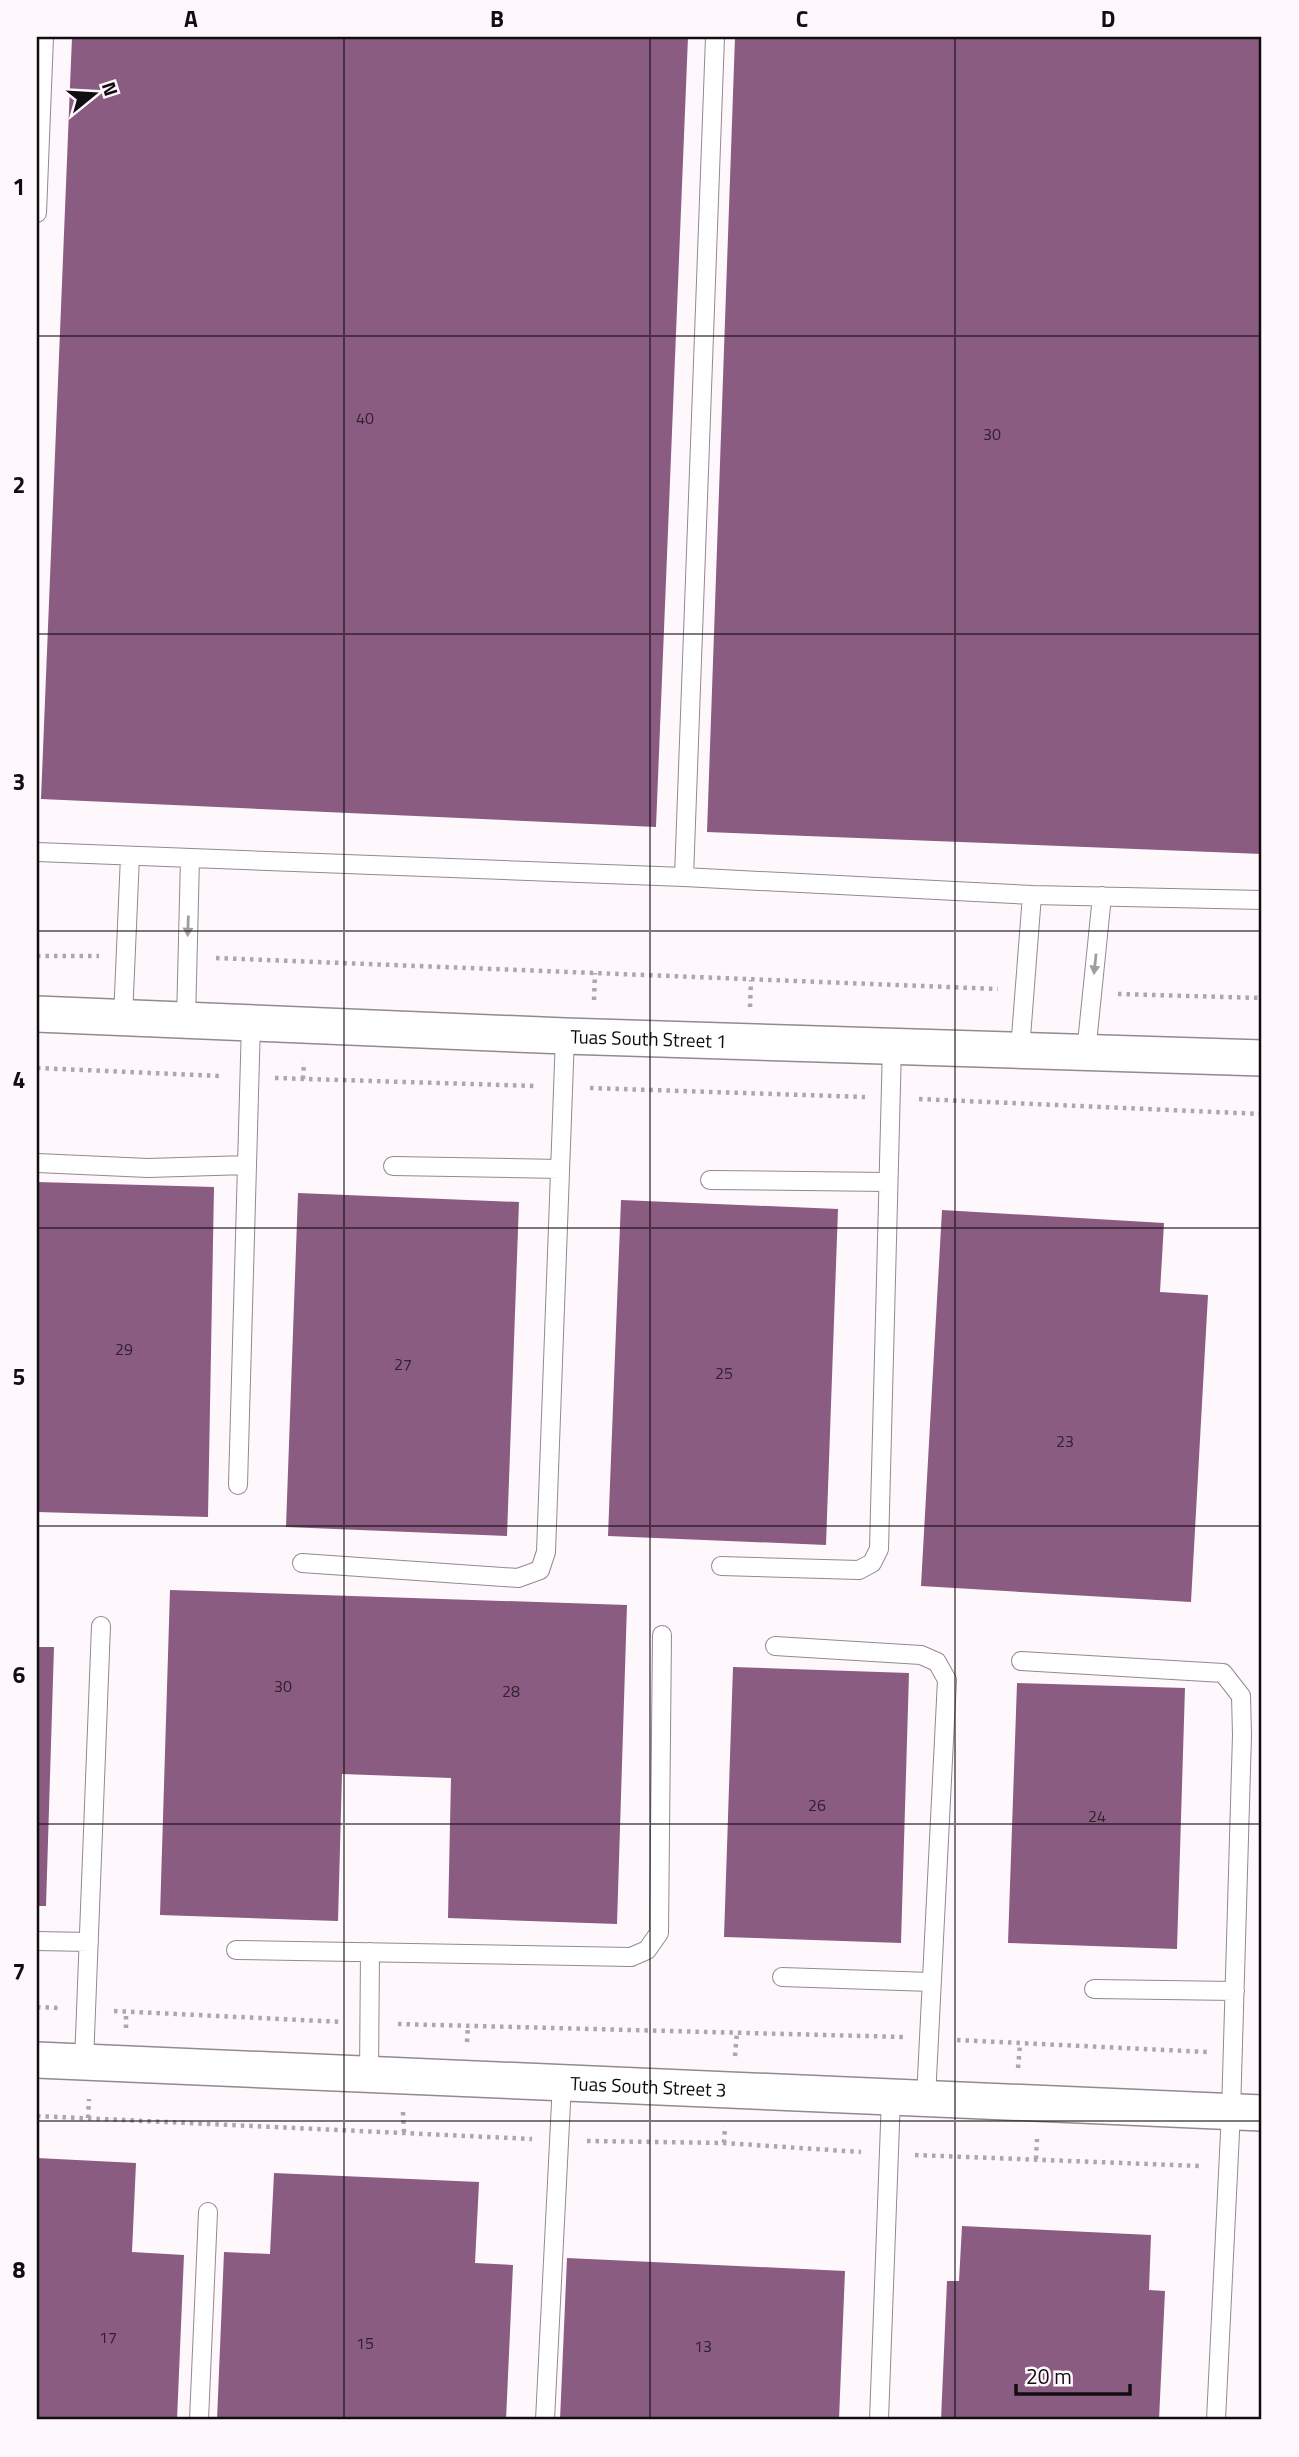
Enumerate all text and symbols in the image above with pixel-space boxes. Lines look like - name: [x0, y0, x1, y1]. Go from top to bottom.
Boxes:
- text: A: [184, 1, 198, 36]
- text: B: [490, 1, 504, 36]
- text: C: [796, 1, 808, 36]
- text: D: [1101, 1, 1115, 36]
- north arrow: [60, 60, 130, 130]
- text: N: [95, 78, 126, 99]
- text: 1: [13, 169, 25, 204]
- house number: 40: [356, 406, 374, 430]
- house number: 30: [983, 422, 1001, 446]
- text: 2: [13, 467, 25, 502]
- text: 3: [13, 764, 25, 799]
- one-way arrow: [182, 916, 193, 938]
- one-way arrow: [1089, 953, 1100, 975]
- street label: Tuas South Street 1: [570, 1021, 727, 1055]
- text: 4: [13, 1062, 25, 1097]
- house number: 29: [115, 1337, 133, 1361]
- house number: 27: [394, 1352, 412, 1376]
- text: 5: [13, 1359, 25, 1394]
- house number: 25: [715, 1361, 733, 1385]
- house number: 23: [1056, 1429, 1074, 1453]
- text: 6: [13, 1657, 26, 1692]
- house number: 30: [274, 1674, 292, 1698]
- house number: 28: [502, 1679, 520, 1703]
- house number: 26: [808, 1793, 826, 1817]
- house number: 24: [1088, 1804, 1106, 1828]
- text: 7: [13, 1954, 25, 1989]
- street label: Tuas South Street 3: [570, 2068, 727, 2104]
- text: 8: [13, 2252, 26, 2287]
- house number: 17: [99, 2325, 117, 2349]
- house number: 15: [356, 2331, 374, 2355]
- house number: 13: [694, 2334, 712, 2358]
- scale bar: [1016, 2352, 1129, 2396]
- text: 20 m: [1026, 2360, 1072, 2392]

